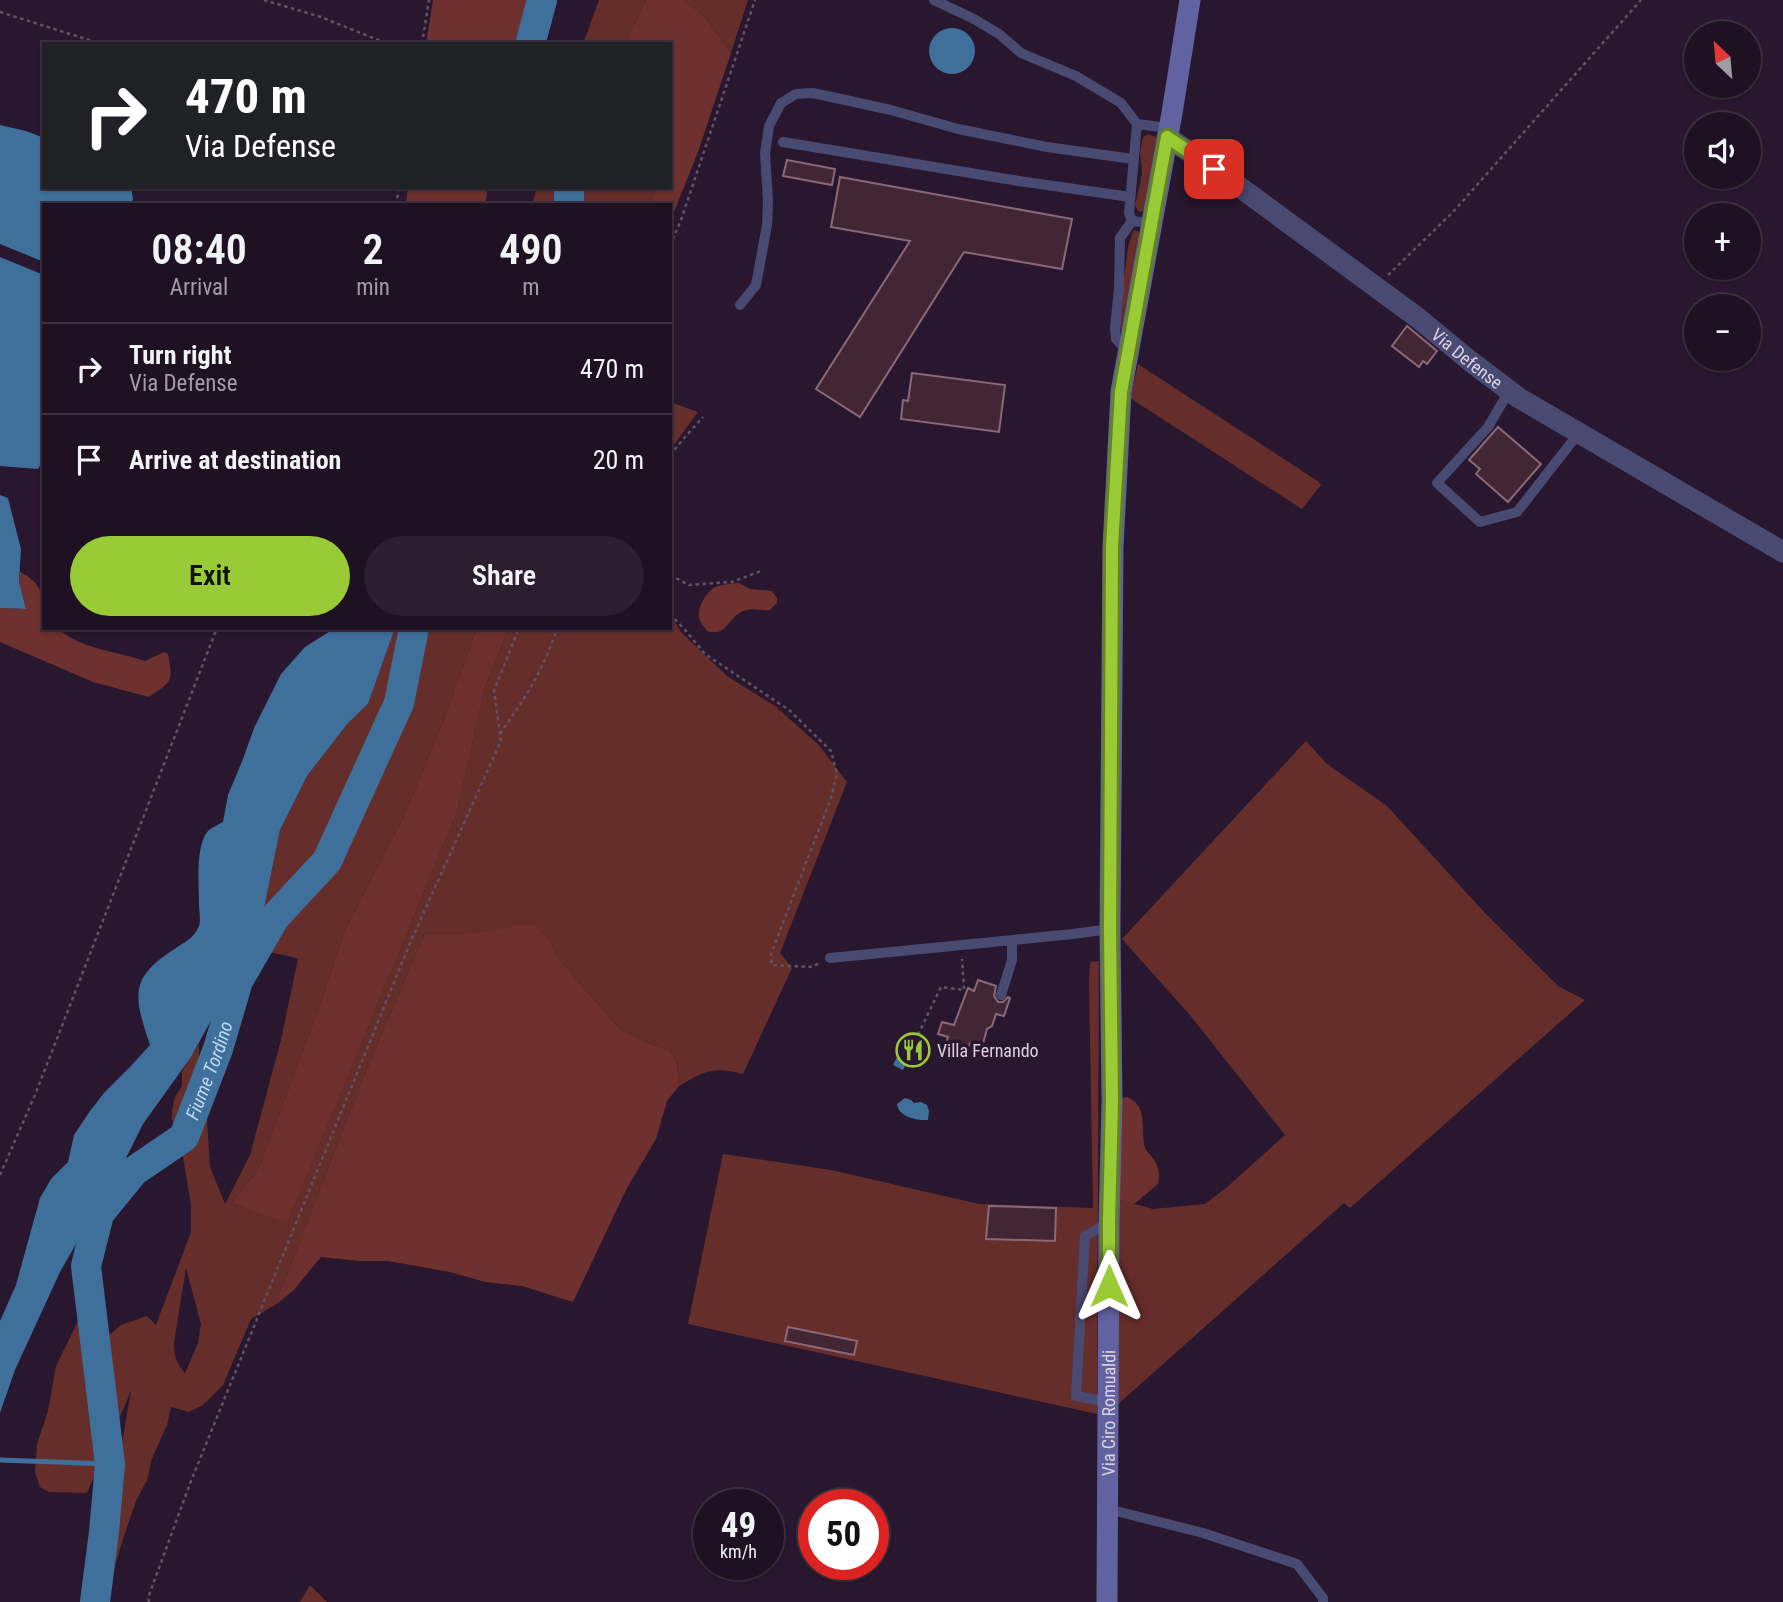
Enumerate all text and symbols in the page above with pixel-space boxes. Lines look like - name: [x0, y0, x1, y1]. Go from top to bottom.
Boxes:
- north arrow: [1684, 21, 1760, 98]
- map controls: [1684, 21, 1761, 371]
- text: 470 m: [185, 68, 307, 125]
- icon: right: [70, 70, 161, 161]
- button: sound: [1684, 112, 1761, 189]
- text: Via Defense: [185, 127, 336, 165]
- pin: [1184, 139, 1244, 199]
- icon: arrive: [1195, 150, 1233, 188]
- button: +: [1684, 203, 1761, 280]
- text: 08:40: [151, 225, 247, 274]
- text: 2: [363, 225, 384, 274]
- text: 490: [499, 225, 563, 274]
- text: Arrival: [170, 274, 228, 301]
- text: min: [356, 274, 390, 301]
- text: m: [522, 274, 540, 301]
- button: −: [1684, 294, 1761, 371]
- street label: Via Defense: [1427, 323, 1507, 393]
- text: Turn right: [129, 340, 231, 370]
- icon: right: [70, 350, 108, 388]
- text: 470 m: [580, 354, 644, 384]
- text: Via Defense: [129, 370, 238, 397]
- icon: arrive: [70, 441, 108, 479]
- text: Arrive at destination: [129, 445, 341, 475]
- text: 20 m: [593, 445, 644, 475]
- button: Exit: [70, 536, 350, 616]
- button: Share: [364, 536, 644, 616]
- water label: Fiume Tordino: [180, 1018, 237, 1123]
- restaurant icon: Villa Fernando: [894, 1031, 932, 1069]
- place label: Villa Fernando: [937, 1040, 1039, 1061]
- position arrow: [1072, 1249, 1146, 1323]
- street label: Via Ciro Romualdi: [1097, 1350, 1119, 1476]
- speed limit sign: 50: [798, 1489, 889, 1580]
- text: 49: [721, 1505, 756, 1546]
- text: km/h: [720, 1541, 757, 1562]

